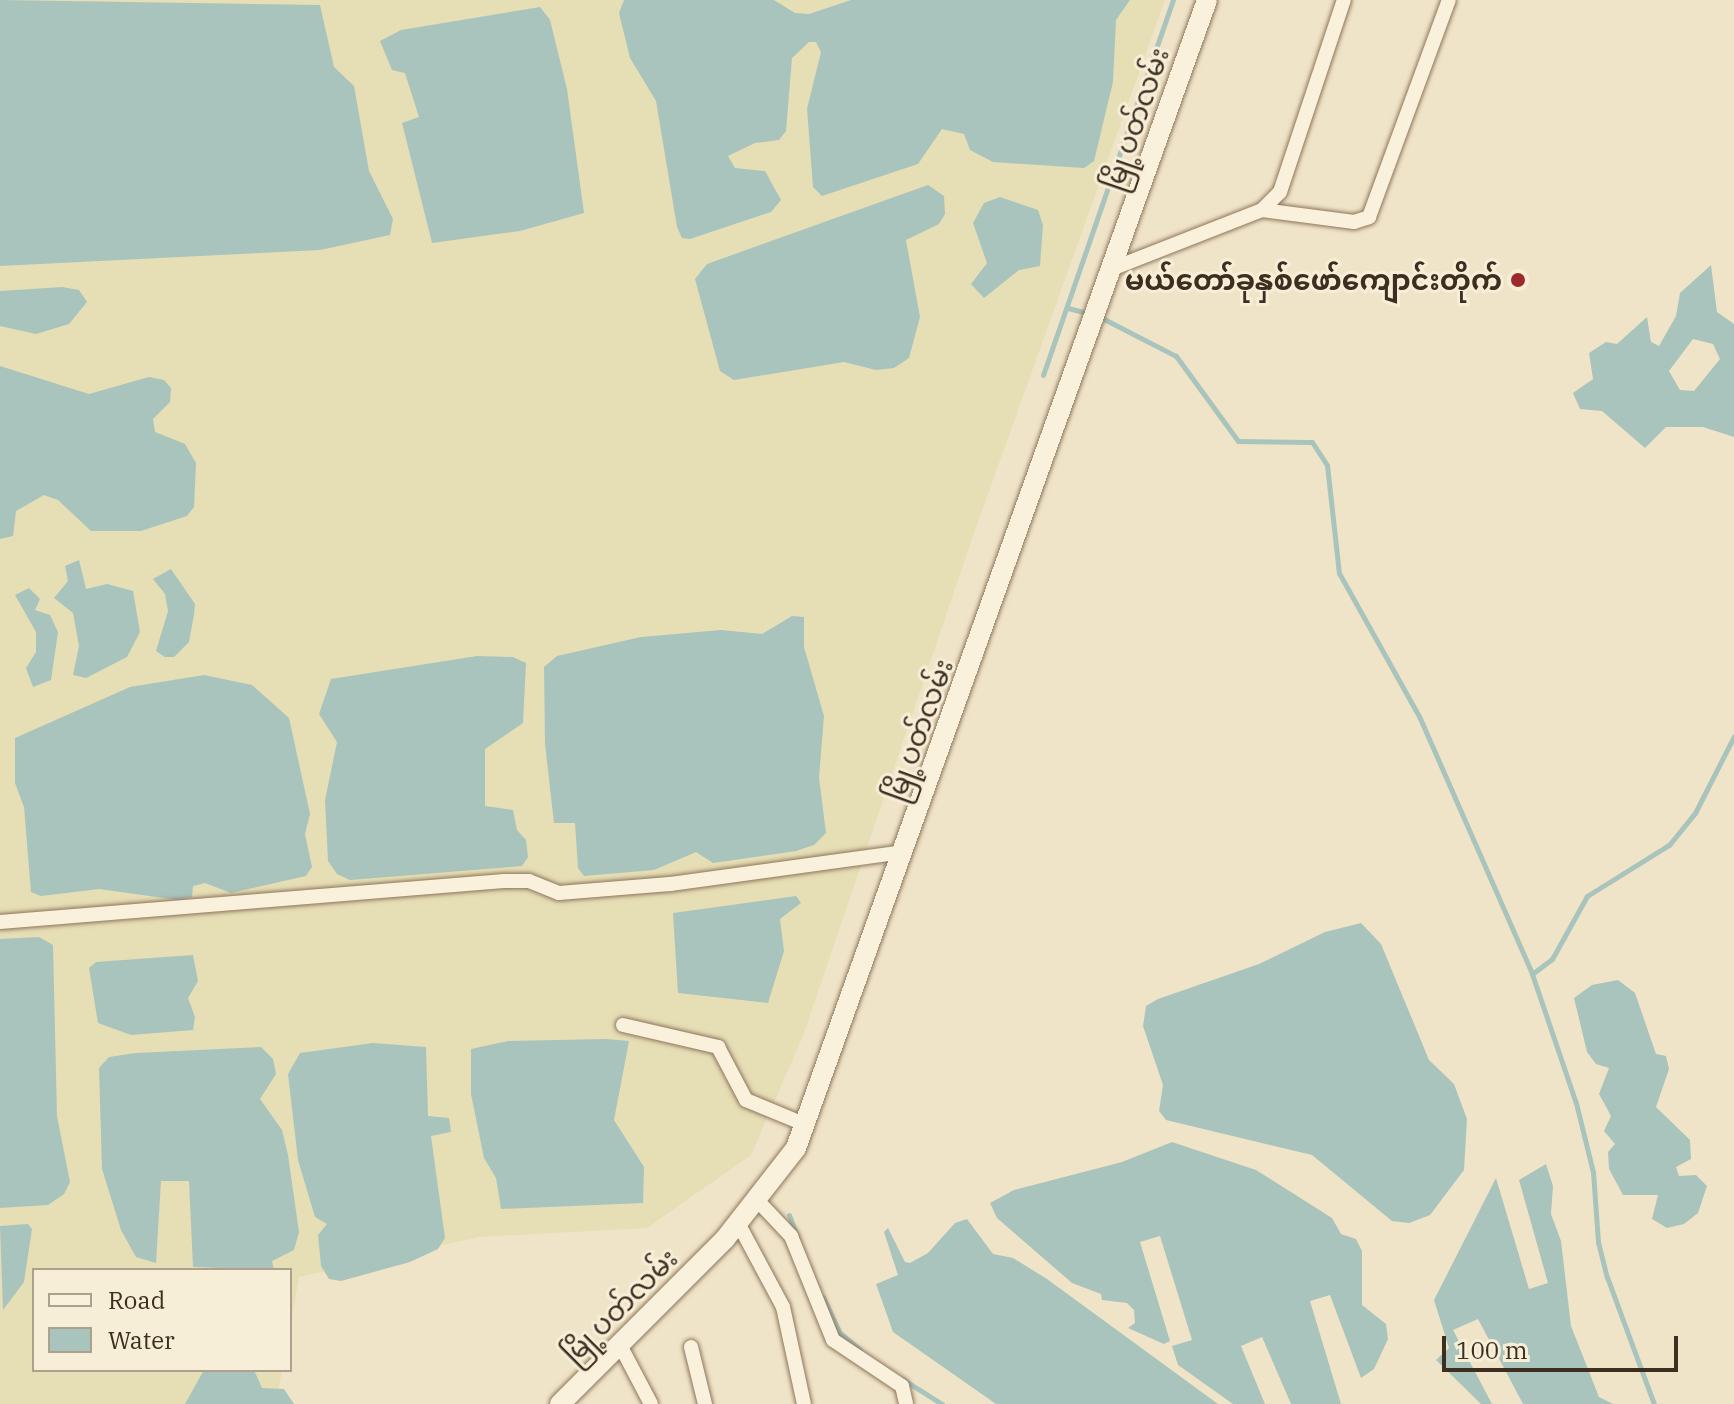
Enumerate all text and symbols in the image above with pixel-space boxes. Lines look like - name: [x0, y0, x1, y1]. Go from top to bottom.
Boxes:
- street label: မြို့ပတ်လမ်း: [1096, 43, 1176, 195]
- place label: မယ်တော်ခုနှစ်ဖော်ကျောင်းတိုက်: [1125, 263, 1502, 297]
- marker: မယ်တော်ခုနှစ်ဖော်ကျောင်းတိုက်: [1509, 271, 1527, 289]
- street label: မြို့ပတ်လမ်း: [878, 654, 960, 806]
- street label: မြို့ပတ်လမ်း: [555, 1241, 685, 1371]
- legend: [32, 1268, 292, 1372]
- text: Road: [108, 1284, 165, 1316]
- scale bar: [1446, 1320, 1682, 1370]
- text: Water: [108, 1324, 175, 1356]
- text: 100 m: [1456, 1334, 1528, 1366]

